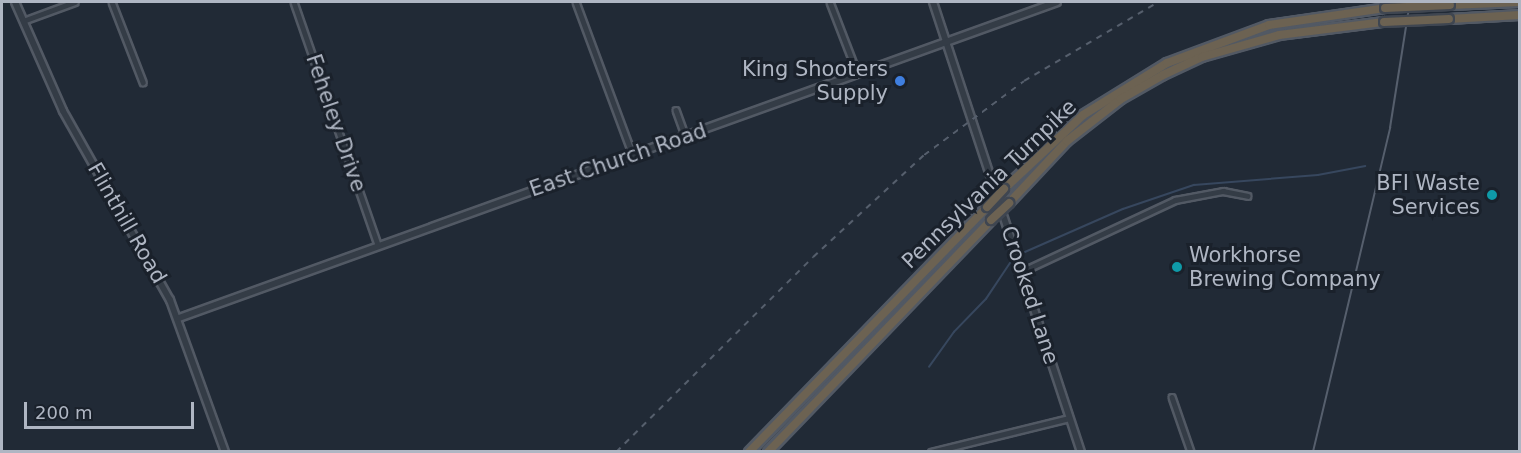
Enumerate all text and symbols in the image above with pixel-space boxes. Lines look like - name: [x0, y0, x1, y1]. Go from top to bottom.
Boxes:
- street label: Feheley Drive: [301, 51, 371, 195]
- place label: King Shooters Supply: [742, 56, 888, 106]
- marker: King Shooters Supply: [893, 74, 907, 88]
- street label: Pennsylvania Turnpike: [897, 94, 1081, 274]
- street label: East Church Road: [526, 118, 710, 202]
- street label: Flinthill Road: [82, 158, 172, 288]
- place label: BFI Waste Services: [1376, 170, 1480, 220]
- marker: BFI Waste Services: [1485, 188, 1499, 202]
- street label: Crooked Lane: [996, 223, 1064, 367]
- place label: Workhorse Brewing Company: [1189, 242, 1381, 292]
- marker: Workhorse Brewing Company: [1170, 260, 1184, 274]
- scale bar: [27, 390, 196, 428]
- text: 200 m: [35, 402, 93, 423]

